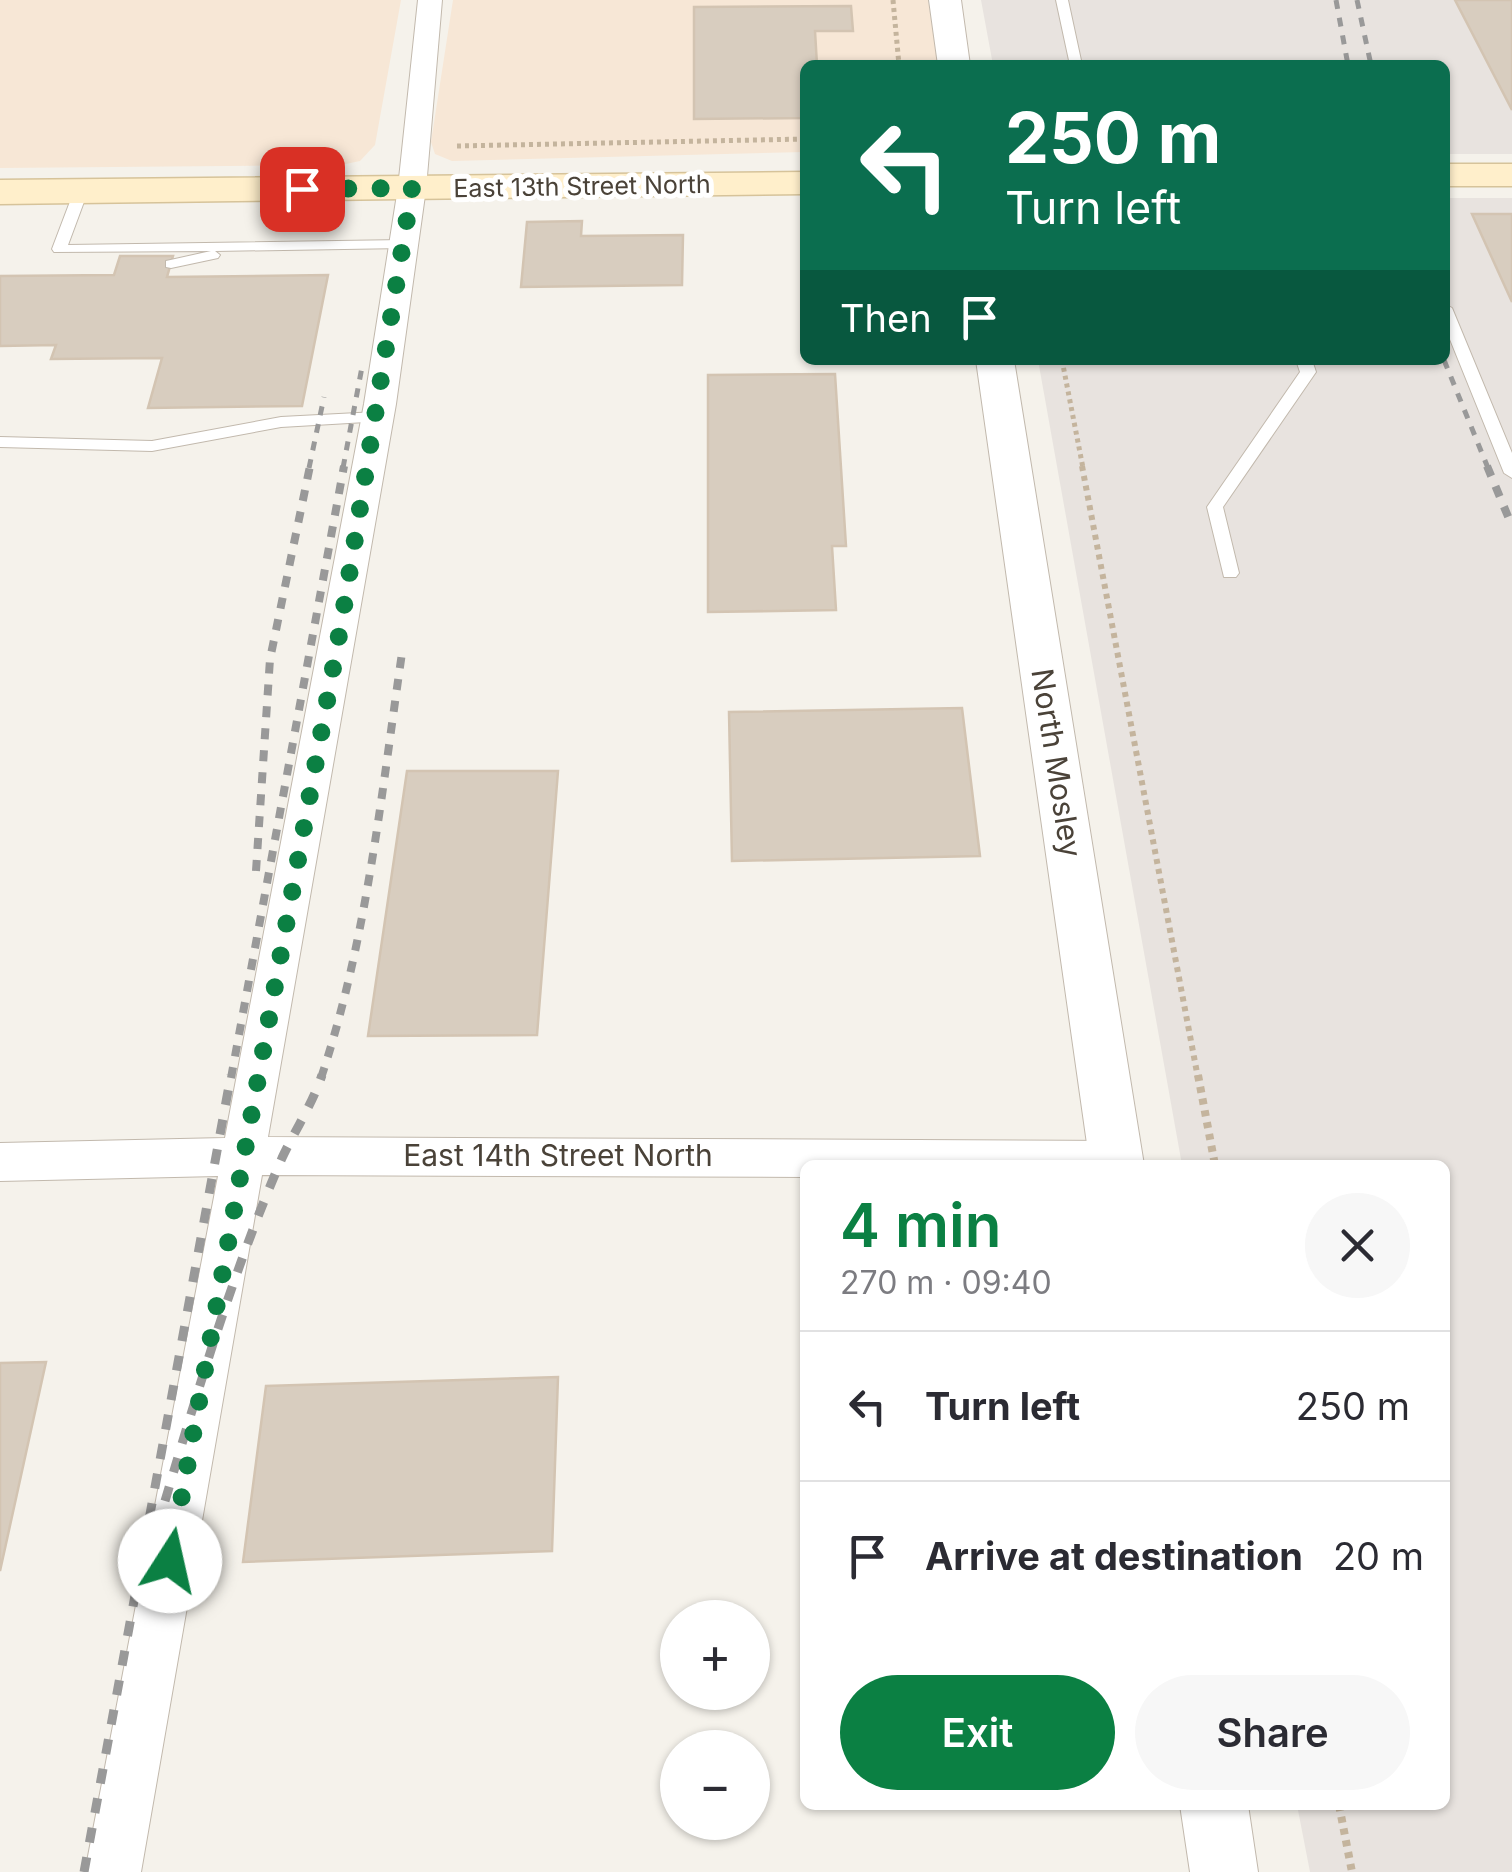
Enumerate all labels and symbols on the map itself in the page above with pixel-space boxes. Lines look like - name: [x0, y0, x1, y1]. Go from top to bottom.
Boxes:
- pin: [260, 147, 345, 232]
- street label: East 13th Street North: [453, 169, 711, 203]
- street label: North Mosley: [1024, 666, 1090, 860]
- street label: East 14th Street North: [403, 1137, 713, 1173]
- position arrow: [118, 1509, 222, 1613]

